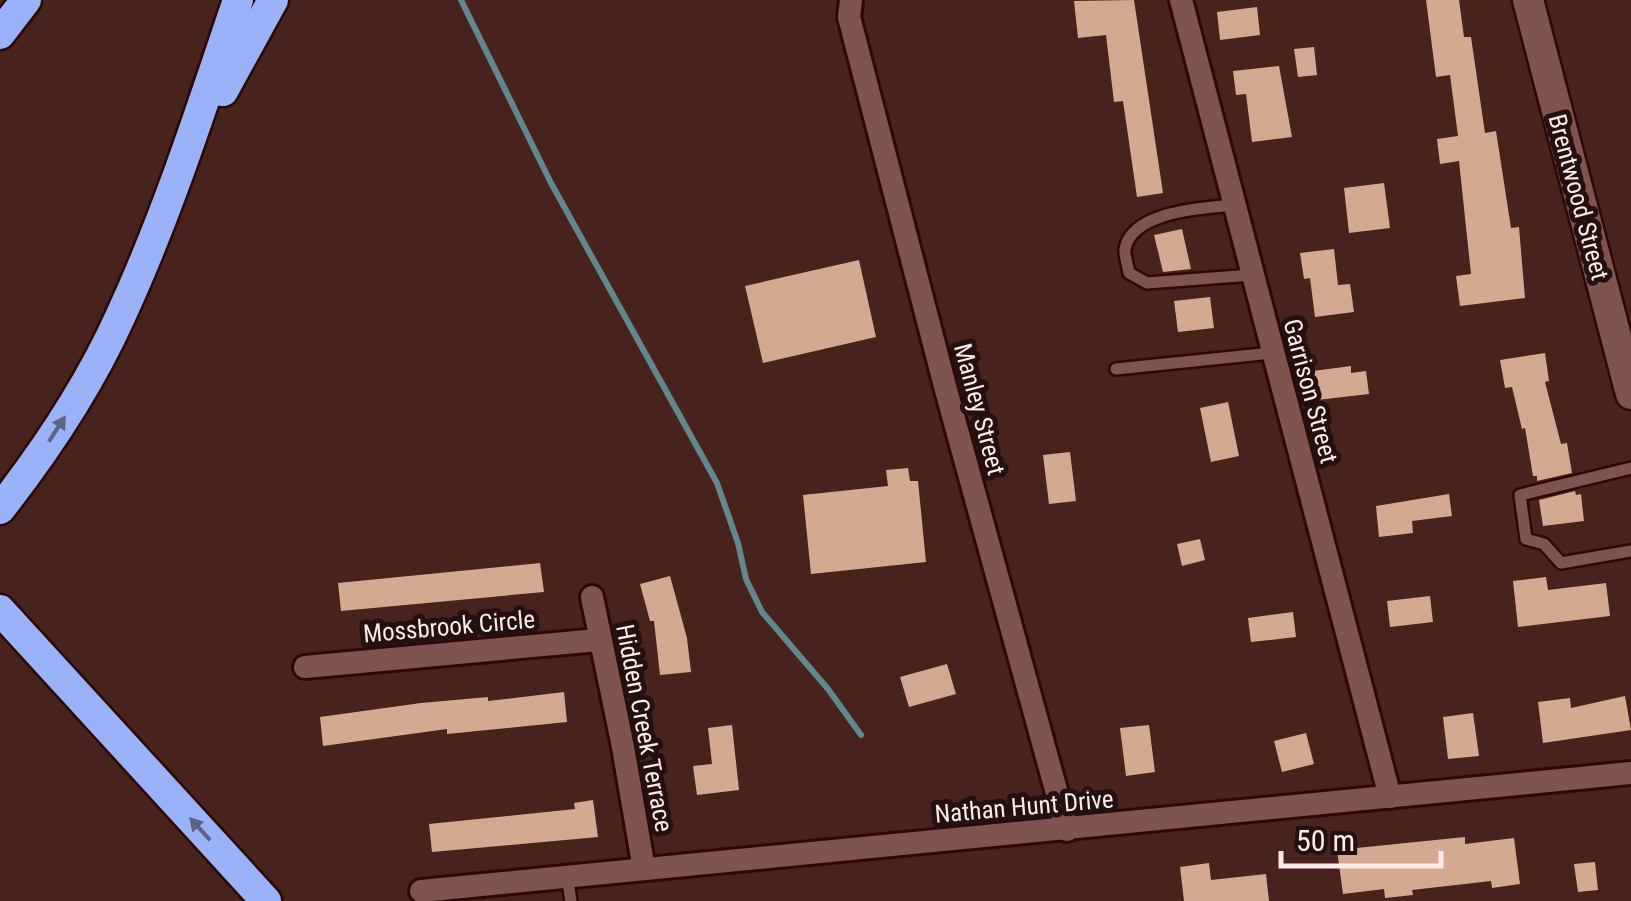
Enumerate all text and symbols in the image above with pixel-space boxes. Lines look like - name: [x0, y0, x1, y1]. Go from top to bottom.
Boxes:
- street label: Brentwood Street: [1542, 111, 1615, 283]
- street label: Garrison Street: [1277, 316, 1344, 466]
- street label: Manley Street: [948, 340, 1011, 478]
- one-way arrow: [47, 416, 66, 443]
- street label: Mossbrook Circle: [362, 605, 536, 648]
- street label: Hidden Creek Terrace: [610, 622, 679, 834]
- street label: Nathan Hunt Drive: [933, 784, 1115, 829]
- scale bar: [1281, 806, 1441, 868]
- one-way arrow: [189, 817, 212, 841]
- text: 50 m: [1296, 823, 1355, 858]

